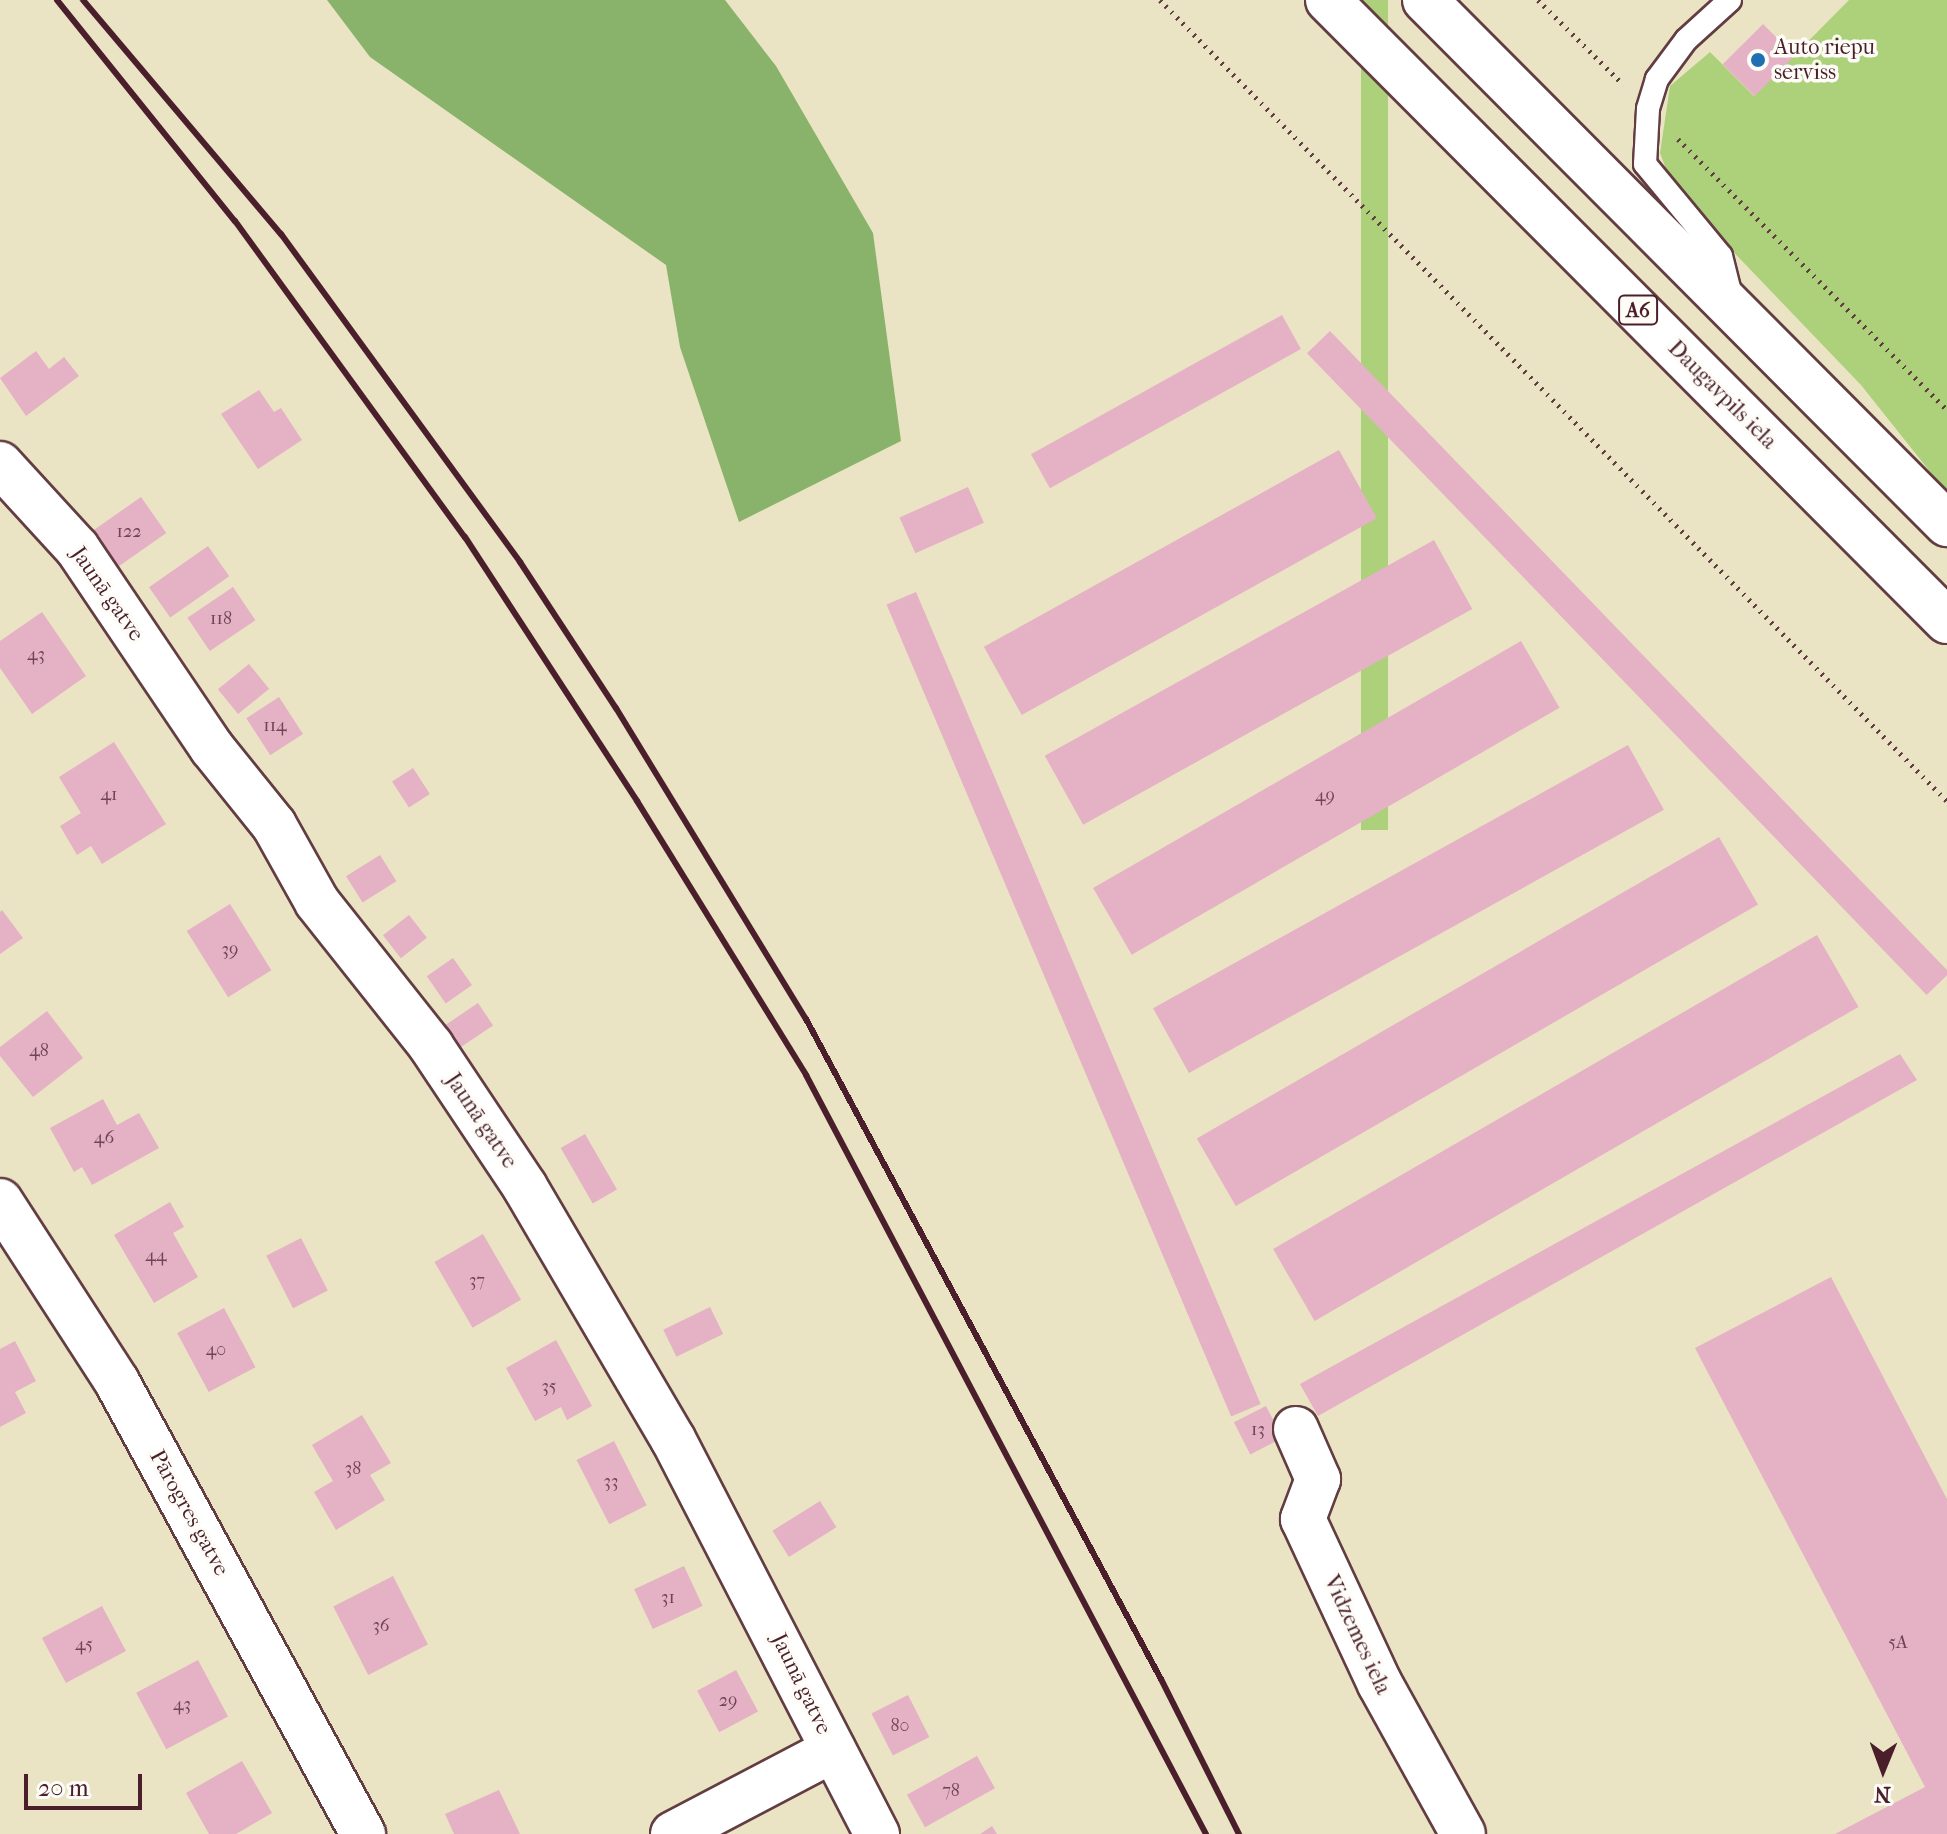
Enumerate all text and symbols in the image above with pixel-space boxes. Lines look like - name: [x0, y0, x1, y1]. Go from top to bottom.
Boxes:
- place label: Auto riepu serviss: [1774, 34, 1875, 86]
- marker: Auto riepu serviss: [1749, 51, 1767, 69]
- road number: A6: [1618, 294, 1658, 326]
- street label: Daugavpils iela: [1662, 335, 1782, 455]
- house number: 122: [117, 521, 141, 543]
- street label: Jaunā gatve: [65, 542, 149, 646]
- house number: 118: [210, 608, 232, 630]
- house number: 43: [27, 644, 45, 666]
- house number: 114: [263, 715, 287, 737]
- house number: 41: [100, 784, 118, 806]
- house number: 49: [1315, 785, 1335, 807]
- house number: 39: [222, 939, 238, 961]
- house number: 48: [29, 1040, 49, 1062]
- street label: Jaunā gatve: [440, 1068, 522, 1174]
- house number: 46: [94, 1127, 114, 1149]
- house number: 44: [145, 1245, 167, 1267]
- house number: 37: [469, 1270, 485, 1292]
- house number: 40: [206, 1339, 226, 1361]
- house number: 35: [541, 1376, 557, 1398]
- house number: 13: [1251, 1419, 1265, 1441]
- street label: Pārogres gatve: [144, 1445, 234, 1581]
- house number: 38: [345, 1458, 361, 1480]
- house number: 33: [604, 1471, 618, 1493]
- street label: Vidzemes iela: [1318, 1571, 1396, 1699]
- house number: 31: [661, 1587, 675, 1609]
- house number: 36: [372, 1615, 390, 1637]
- street label: Jaunā gatve: [765, 1629, 837, 1739]
- house number: 5A: [1888, 1632, 1908, 1654]
- house number: 45: [75, 1634, 93, 1656]
- house number: 29: [719, 1690, 737, 1712]
- house number: 43: [173, 1694, 191, 1716]
- house number: 80: [891, 1715, 909, 1737]
- north arrow: [1843, 1730, 1923, 1810]
- scale bar: [28, 1758, 146, 1808]
- text: 20 m: [38, 1774, 89, 1802]
- house number: 78: [942, 1780, 960, 1802]
- text: N: [1874, 1781, 1891, 1807]

